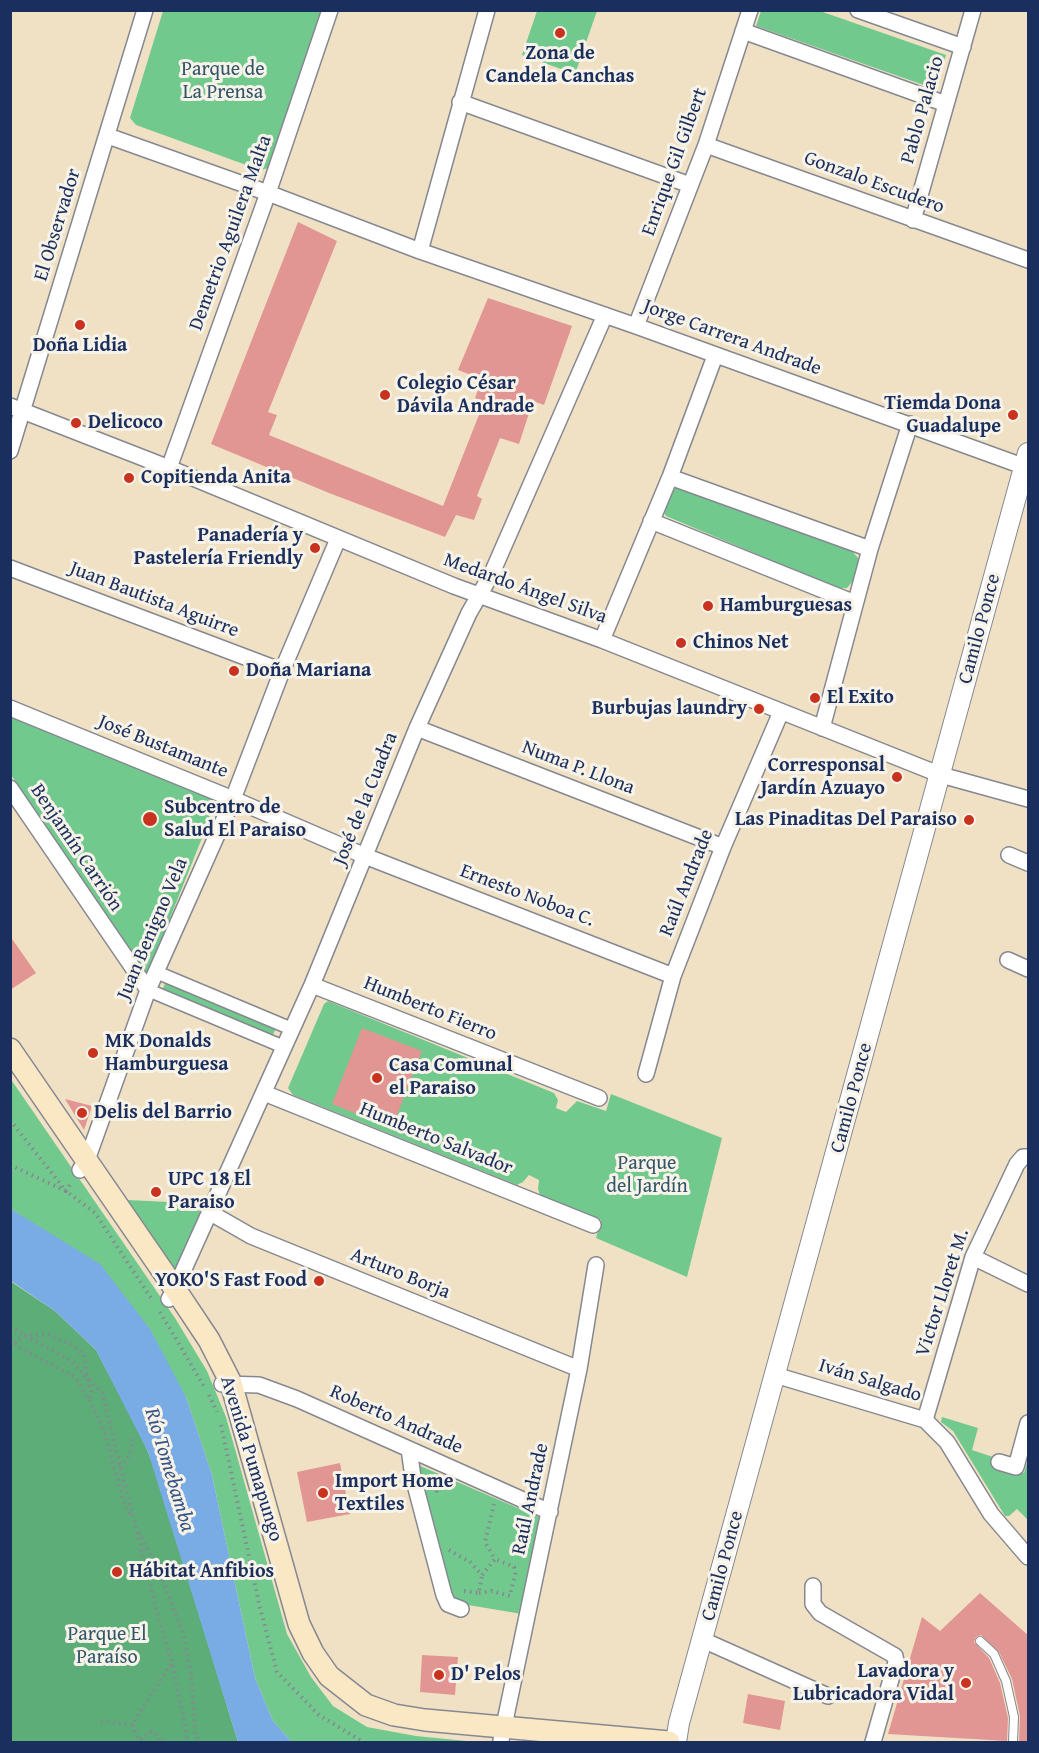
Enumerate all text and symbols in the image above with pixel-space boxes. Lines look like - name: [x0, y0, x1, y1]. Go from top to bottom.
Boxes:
- marker: Zona de Candela Canchas: [553, 26, 567, 40]
- place label: Zona de Candela Canchas: [486, 42, 634, 89]
- street label: Pablo Palacio: [896, 53, 950, 167]
- park label: Parque de La Prensa: [181, 58, 265, 105]
- street label: Enrique Gil Gilbert: [637, 85, 713, 239]
- street label: Demetrio Aguilera Malta: [184, 132, 278, 334]
- street label: Gonzalo Escudero: [801, 146, 947, 220]
- street label: El Observador: [30, 166, 86, 284]
- street label: Jorge Carrera Andrade: [640, 295, 824, 381]
- marker: Doña Lidia: [73, 318, 87, 332]
- place label: Doña Lidia: [33, 334, 127, 358]
- place label: Colegio César Dávila Andrade: [397, 372, 534, 419]
- marker: Colegio César Dávila Andrade: [378, 388, 392, 402]
- place label: Tiemda Dona Guadalupe: [884, 392, 1001, 439]
- marker: Tiemda Dona Guadalupe: [1006, 408, 1020, 422]
- place label: Delicoco: [88, 411, 163, 435]
- marker: Delicoco: [69, 416, 83, 430]
- place label: Copitienda Anita: [141, 466, 291, 490]
- marker: Copitienda Anita: [122, 471, 136, 485]
- place label: Panadería y Pastelería Friendly: [134, 524, 303, 571]
- marker: Panadería y Pastelería Friendly: [308, 541, 322, 555]
- street label: Medardo Ángel Silva: [440, 548, 610, 630]
- street label: Juan Bautista Aguirre: [66, 557, 242, 643]
- street label: Camilo Ponce: [954, 571, 1006, 687]
- place label: Hamburguesas: [720, 594, 852, 618]
- marker: Hamburguesas: [701, 599, 715, 613]
- place label: Chinos Net: [693, 631, 789, 655]
- marker: Chinos Net: [674, 636, 688, 650]
- place label: Doña Mariana: [246, 659, 371, 683]
- marker: Doña Mariana: [227, 664, 241, 678]
- place label: El Exito: [827, 686, 894, 710]
- marker: El Exito: [808, 691, 822, 705]
- place label: Burbujas laundry: [592, 697, 747, 721]
- marker: Burbujas laundry: [752, 702, 766, 716]
- street label: José Bustamante: [94, 710, 232, 784]
- street label: José de la Cuadra: [328, 729, 404, 869]
- street label: Numa P. Llona: [518, 736, 638, 800]
- place label: Corresponsal Jardín Azuayo: [760, 754, 885, 801]
- marker: Corresponsal Jardín Azuayo: [890, 770, 904, 784]
- street label: Benjamín Carrión: [25, 780, 127, 916]
- place label: Subcentro de Salud El Paraiso: [164, 796, 306, 843]
- place label: Las Pinaditas Del Paraiso: [735, 808, 957, 832]
- marker: Subcentro de Salud El Paraiso: [141, 810, 159, 828]
- marker: Las Pinaditas Del Paraiso: [962, 813, 976, 827]
- street label: Raúl Andrade: [655, 826, 719, 940]
- street label: Juan Benigno Vela: [112, 854, 194, 1004]
- street label: Ernesto Noboa C.: [456, 859, 598, 933]
- street label: Humberto Fierro: [360, 971, 500, 1047]
- place label: MK Donalds Hamburguesa: [105, 1030, 229, 1077]
- street label: Camilo Ponce: [826, 1040, 878, 1156]
- marker: MK Donalds Hamburguesa: [86, 1046, 100, 1060]
- place label: Casa Comunal el Paraiso: [389, 1054, 513, 1101]
- marker: Casa Comunal el Paraiso: [370, 1071, 384, 1085]
- street label: Humberto Salvador: [356, 1097, 516, 1181]
- place label: Delis del Barrio: [94, 1101, 232, 1125]
- marker: Delis del Barrio: [75, 1106, 89, 1120]
- park label: Parque del Jardín: [606, 1152, 688, 1199]
- place label: UPC 18 El Paraiso: [168, 1168, 251, 1215]
- marker: UPC 18 El Paraiso: [149, 1185, 163, 1199]
- street label: Victor Lloret M.: [911, 1226, 975, 1360]
- street label: Arturo Borja: [347, 1243, 453, 1305]
- place label: YOKO'S Fast Food: [155, 1269, 307, 1293]
- marker: YOKO'S Fast Food: [312, 1274, 326, 1288]
- street label: Iván Salgado: [816, 1354, 924, 1408]
- street label: Avenida Pumapungo: [214, 1373, 288, 1545]
- street label: Roberto Andrade: [326, 1380, 466, 1460]
- water label: Río Tomebamba: [138, 1405, 200, 1535]
- street label: Raúl Andrade: [507, 1441, 555, 1557]
- place label: Import Home Textiles: [335, 1470, 454, 1517]
- marker: Import Home Textiles: [316, 1486, 330, 1500]
- street label: Camilo Ponce: [697, 1508, 749, 1624]
- place label: Hábitat Anfibios: [129, 1560, 274, 1584]
- marker: Hábitat Anfibios: [110, 1565, 124, 1579]
- park label: Parque El Paraíso: [67, 1623, 147, 1670]
- place label: Lavadora y Lubricadora Vidal: [793, 1660, 954, 1707]
- place label: D' Pelos: [451, 1663, 521, 1687]
- marker: D' Pelos: [432, 1668, 446, 1682]
- marker: Lavadora y Lubricadora Vidal: [959, 1676, 973, 1690]

